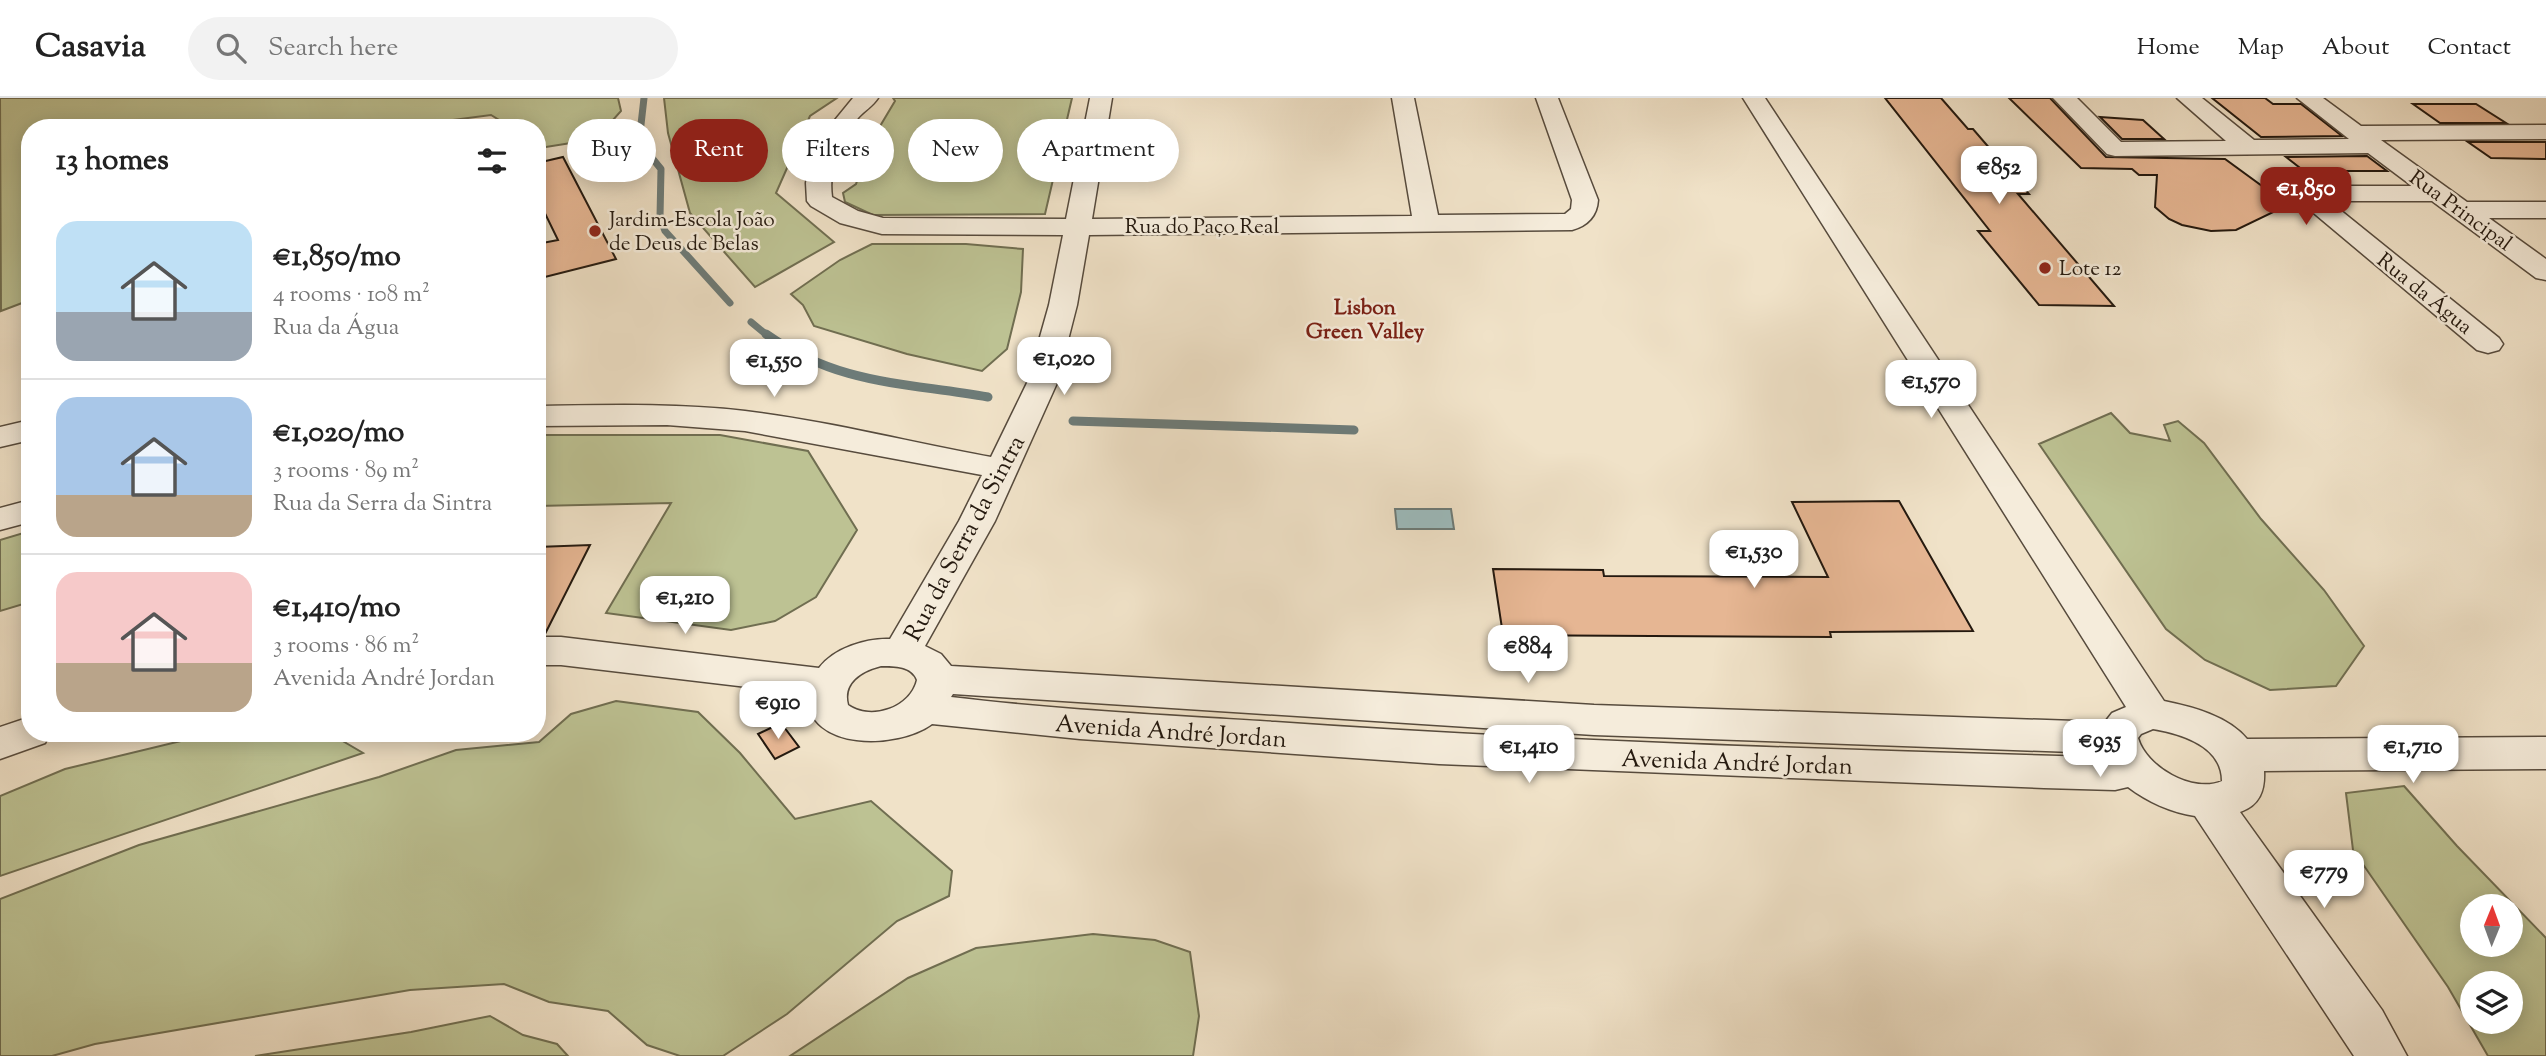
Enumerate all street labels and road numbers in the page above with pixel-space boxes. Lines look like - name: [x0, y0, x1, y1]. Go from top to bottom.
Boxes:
- street label: Rua Principal: [2402, 164, 2518, 259]
- street label: Rua do Paço Real: [1125, 213, 1279, 243]
- street label: Rua da Água: [2369, 247, 2478, 343]
- street label: Rua da Serra da Sintra: [897, 430, 1035, 648]
- street label: Avenida André Jordan: [1054, 708, 1288, 758]
- street label: Avenida André Jordan: [1621, 743, 1853, 785]

